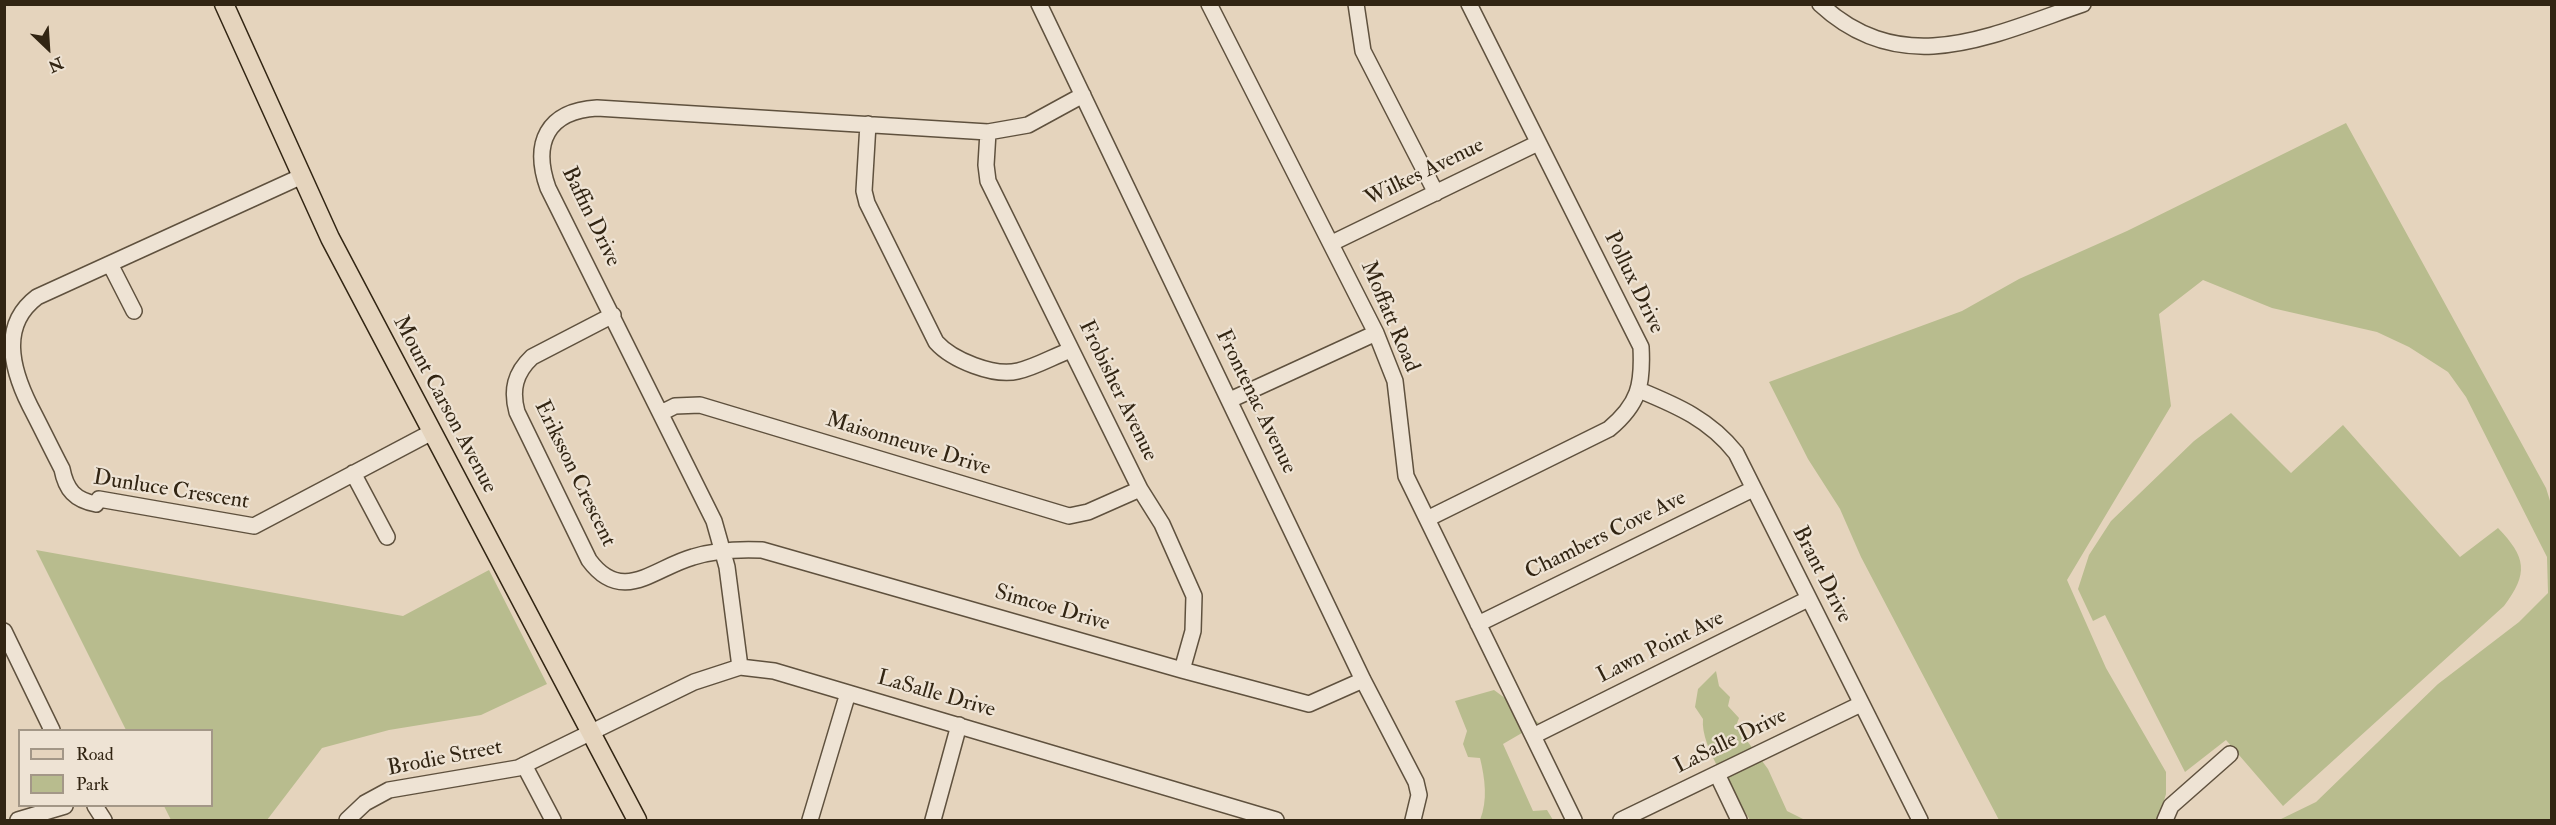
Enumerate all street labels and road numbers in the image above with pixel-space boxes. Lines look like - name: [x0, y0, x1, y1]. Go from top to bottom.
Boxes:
- street label: Wilkes Avenue: [1361, 133, 1489, 213]
- street label: Baffin Drive: [555, 163, 625, 271]
- street label: Pollux Drive: [1597, 228, 1669, 338]
- street label: Moffatt Road: [1354, 258, 1424, 376]
- street label: Mount Carson Avenue: [386, 312, 502, 498]
- street label: Frobisher Avenue: [1072, 316, 1162, 466]
- street label: Frontenac Avenue: [1209, 326, 1301, 478]
- street label: Eriksson Crescent: [527, 397, 621, 551]
- street label: Maisonneuve Drive: [822, 407, 994, 483]
- street label: Dunluce Crescent: [91, 466, 251, 516]
- street label: Chambers Cove Ave: [1521, 486, 1691, 586]
- street label: Brant Drive: [1785, 522, 1857, 628]
- street label: Simcoe Drive: [991, 580, 1113, 638]
- street label: Lawn Point Ave: [1593, 606, 1729, 690]
- street label: LaSalle Drive: [874, 666, 998, 724]
- street label: LaSalle Drive: [1671, 703, 1791, 781]
- street label: Brodie Street: [385, 735, 505, 783]

